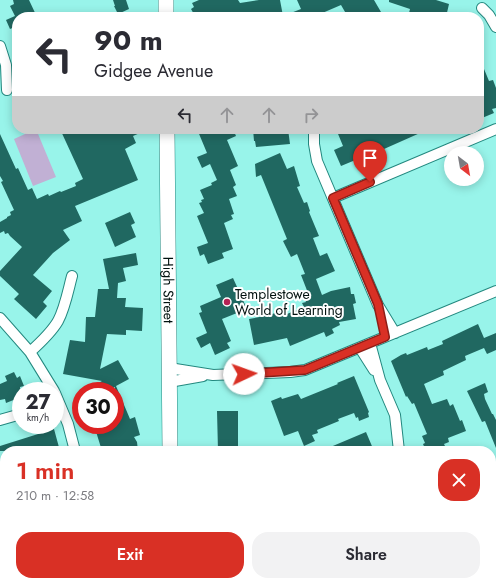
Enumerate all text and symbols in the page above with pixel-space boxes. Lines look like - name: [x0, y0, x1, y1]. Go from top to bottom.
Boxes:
- text: 90 m: [94, 20, 163, 61]
- icon: left: [28, 28, 80, 80]
- text: Gidgee Avenue: [94, 58, 213, 84]
- icon: left: [174, 104, 196, 126]
- icon: ahead: [216, 104, 238, 126]
- icon: ahead: [258, 104, 280, 126]
- icon: right: [300, 104, 322, 126]
- pin: [353, 141, 387, 182]
- north arrow: [444, 146, 484, 186]
- map controls: [444, 146, 484, 186]
- icon: arrive: [359, 147, 381, 169]
- street label: High Street: [158, 257, 179, 324]
- place label: Templestowe World of Learning: [235, 284, 343, 320]
- marker: Templestowe World of Learning: [222, 297, 232, 307]
- position arrow: [223, 353, 265, 395]
- speed limit sign: 30: [72, 382, 124, 434]
- text: 27: [25, 388, 51, 417]
- text: km/h: [27, 410, 49, 425]
- text: 1 min: [16, 453, 74, 488]
- button: close: [438, 459, 480, 501]
- text: 210 m · 12:58: [16, 486, 94, 505]
- button: Exit: [16, 532, 244, 578]
- button: Share: [252, 532, 480, 578]

